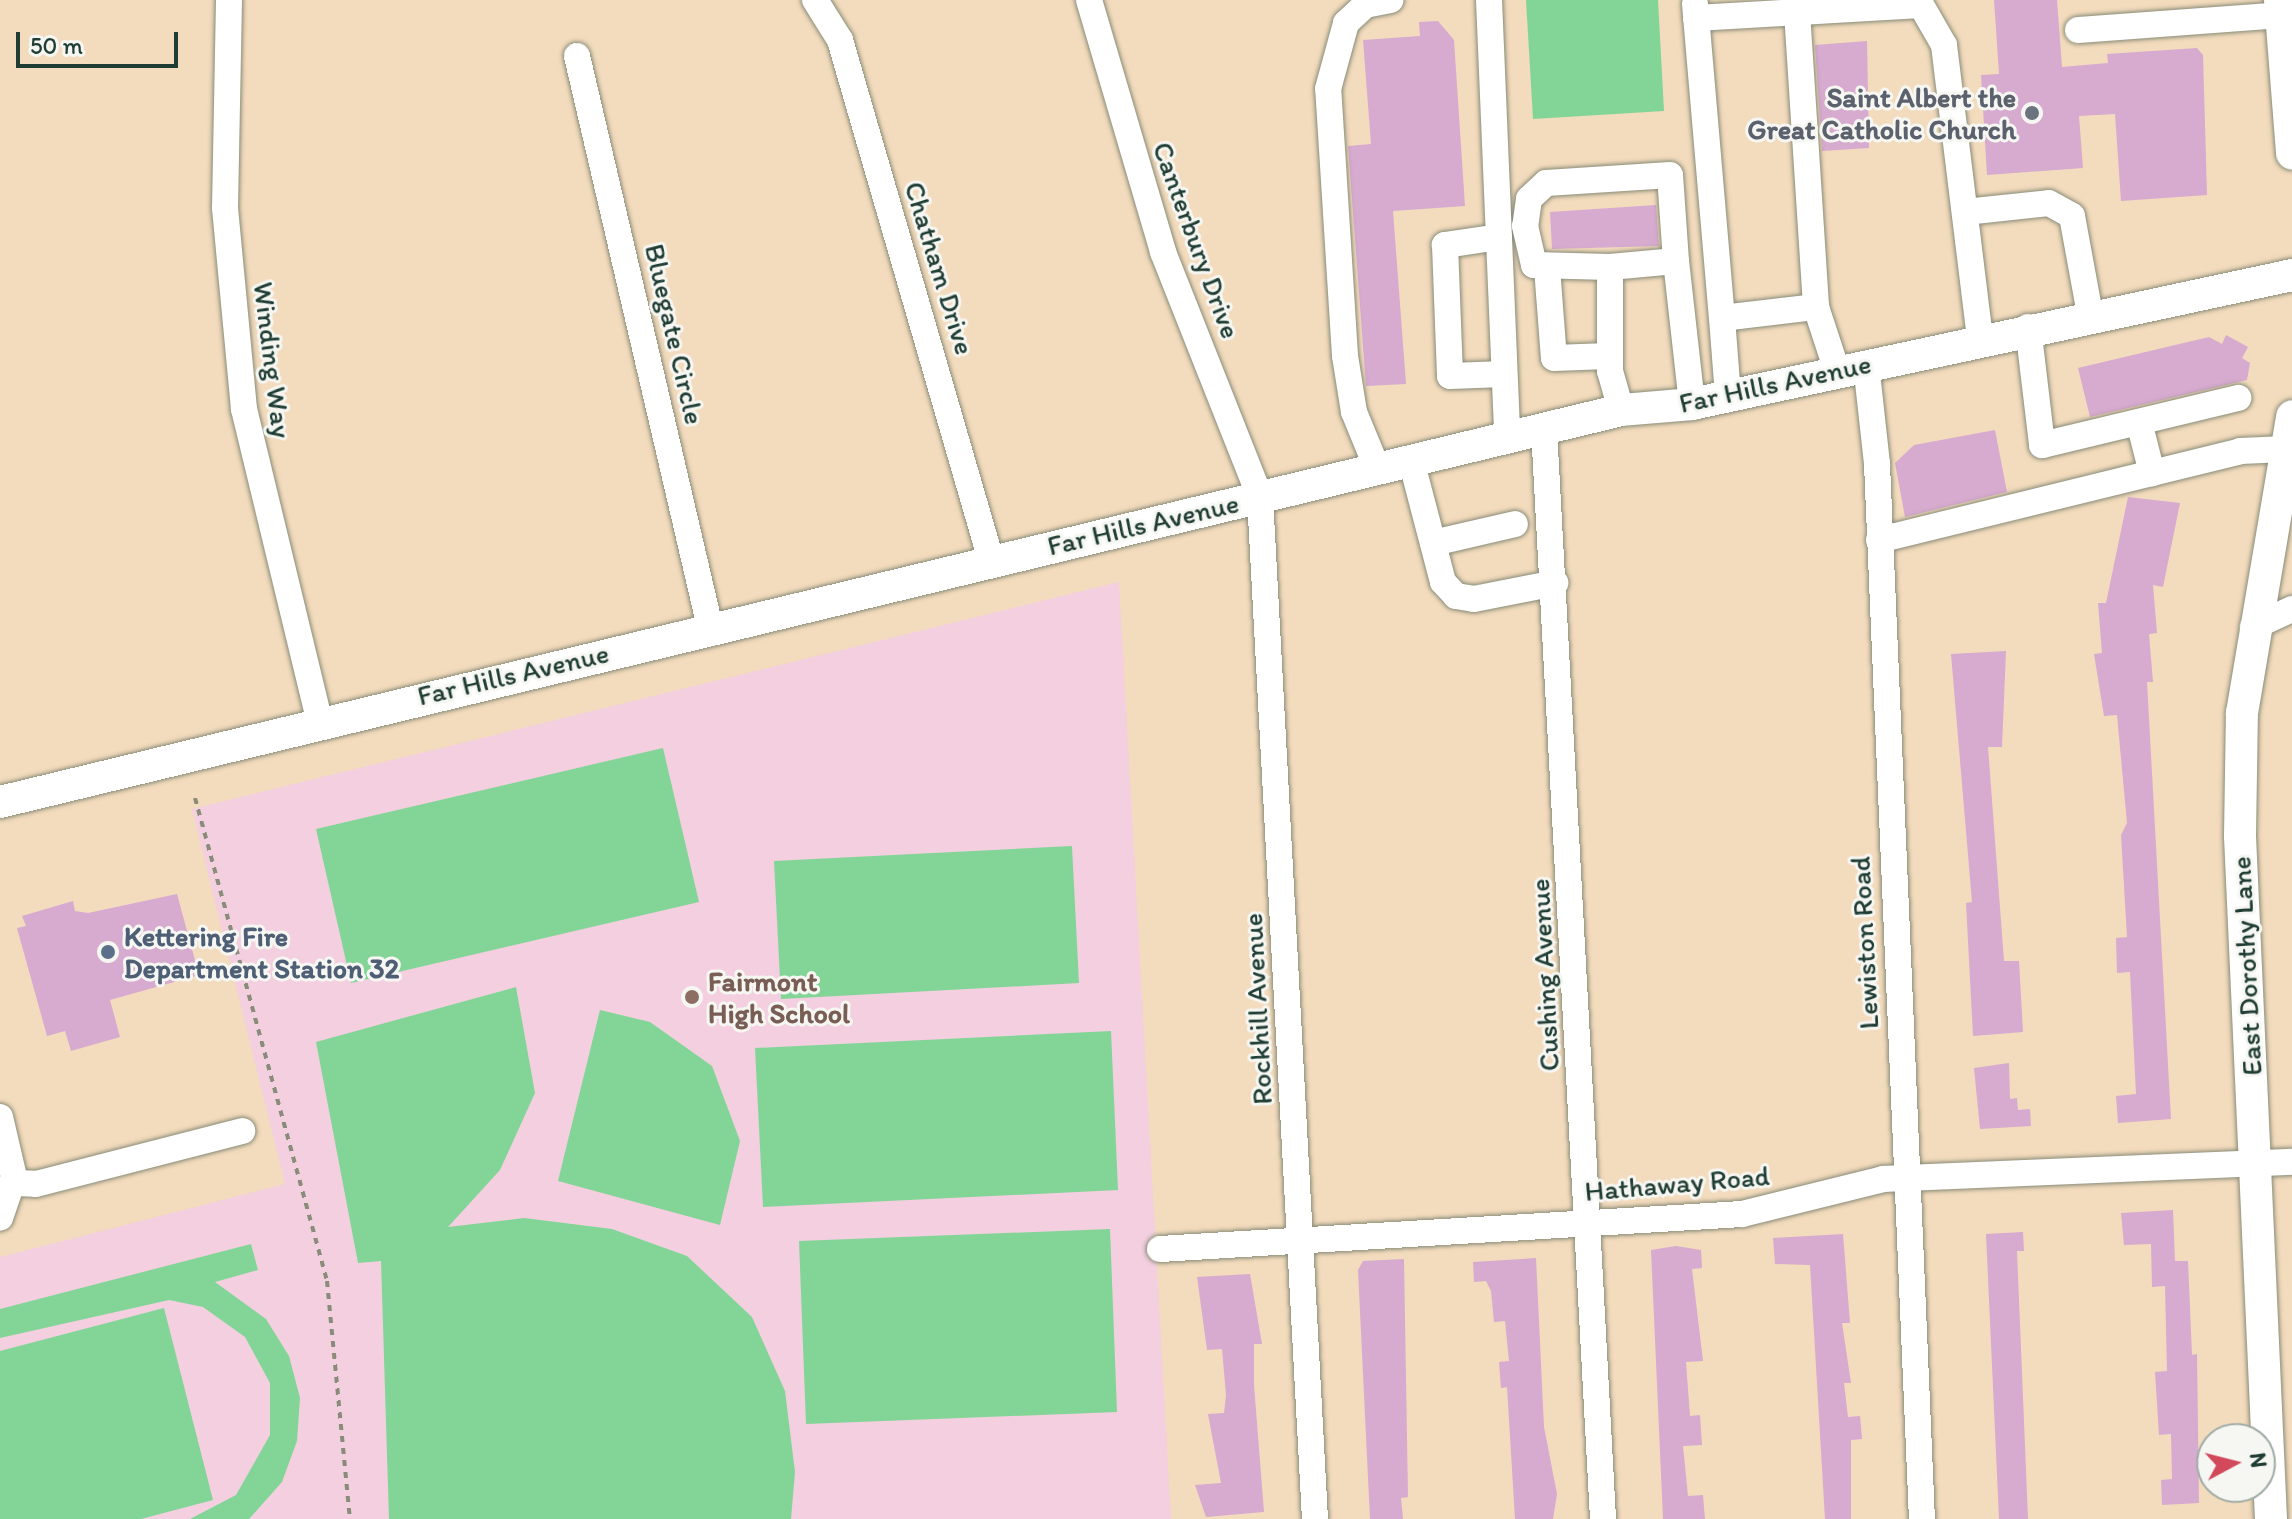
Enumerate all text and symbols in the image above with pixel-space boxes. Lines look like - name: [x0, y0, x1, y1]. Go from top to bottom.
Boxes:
- scale bar: [20, 16, 182, 66]
- text: 50 m: [30, 31, 83, 60]
- place label: Saint Albert the Great Catholic Church: [1748, 80, 2016, 146]
- marker: Saint Albert the Great Catholic Church: [2023, 104, 2041, 122]
- street label: Canterbury Drive: [1146, 137, 1248, 343]
- street label: Chatham Drive: [898, 177, 982, 359]
- street label: Bluegate Circle: [638, 241, 712, 427]
- street label: Winding Way: [247, 281, 299, 439]
- street label: Far Hills Avenue: [1676, 346, 1874, 420]
- street label: Far Hills Avenue: [1045, 486, 1241, 562]
- street label: Far Hills Avenue: [415, 636, 611, 712]
- street label: East Dorothy Lane: [2223, 855, 2269, 1077]
- street label: Lewiston Road: [1843, 856, 1885, 1030]
- street label: Cushing Avenue: [1522, 879, 1566, 1071]
- street label: Rockhill Avenue: [1235, 913, 1279, 1105]
- place label: Kettering Fire Department Station 32: [124, 919, 399, 985]
- marker: Kettering Fire Department Station 32: [99, 943, 117, 961]
- place label: Fairmont High School: [708, 964, 849, 1030]
- marker: Fairmont High School: [683, 988, 701, 1006]
- street label: Hathaway Road: [1583, 1158, 1771, 1208]
- north arrow: [2196, 1423, 2276, 1503]
- text: N: [2244, 1451, 2273, 1469]

